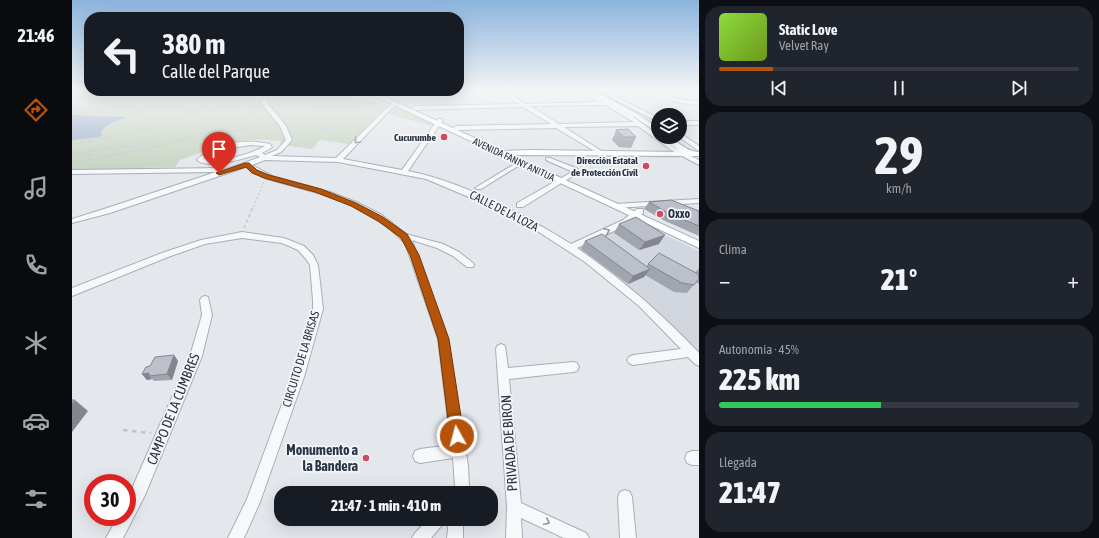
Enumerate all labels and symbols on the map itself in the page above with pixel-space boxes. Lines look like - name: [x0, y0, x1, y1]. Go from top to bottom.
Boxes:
- pin: [202, 132, 236, 173]
- place label: Cucurumbe: [394, 132, 436, 143]
- marker: Cucurumbe: [439, 132, 449, 142]
- one-way arrow: [354, 136, 362, 144]
- street label: AVENIDA FANNY ANITUA: [471, 136, 557, 183]
- place label: Dirección Estatal de Protección Civil: [571, 155, 638, 178]
- marker: Dirección Estatal de Protección Civil: [641, 161, 651, 171]
- street label: CALLE DE LA LOZA: [467, 188, 541, 234]
- place label: Oxxo: [668, 207, 691, 221]
- marker: Oxxo: [655, 209, 665, 219]
- one-way arrow: [602, 228, 610, 236]
- street label: CIRCUITO DE LA BRISAS: [280, 309, 322, 409]
- street label: CAMPO DE LA CUMBRES: [143, 351, 203, 467]
- street label: PRIVADA DE BIRON: [498, 394, 520, 492]
- position arrow: [436, 415, 478, 457]
- place label: Monumento a la Bandera: [286, 442, 358, 474]
- marker: Monumento a la Bandera: [361, 453, 371, 463]
- speed limit sign: 30: [84, 474, 136, 526]
- one-way arrow: [543, 517, 551, 525]

